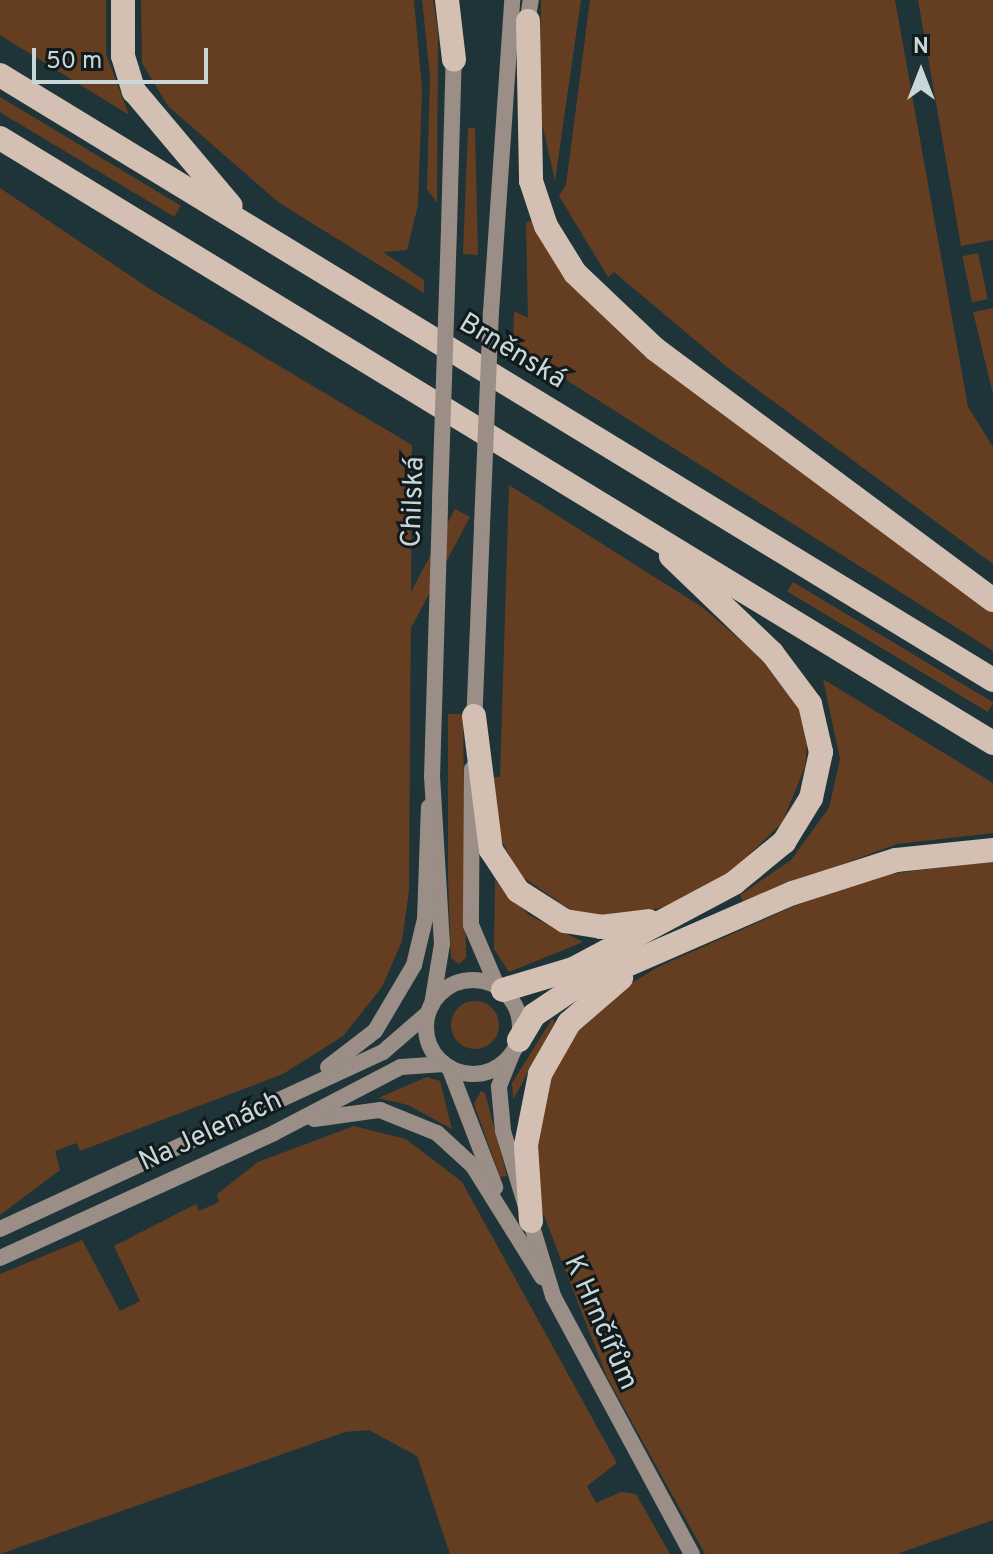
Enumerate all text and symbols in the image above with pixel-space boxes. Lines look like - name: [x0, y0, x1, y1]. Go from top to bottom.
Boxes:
- scale bar: [36, 32, 212, 82]
- north arrow: [881, 32, 961, 112]
- text: N: [913, 34, 929, 61]
- text: 50 m: [46, 47, 102, 77]
- street label: Brněnská: [452, 307, 572, 397]
- street label: Chilská: [396, 456, 432, 548]
- street label: Na Jelenách: [134, 1084, 288, 1180]
- street label: K Hrnčířům: [555, 1251, 645, 1395]

